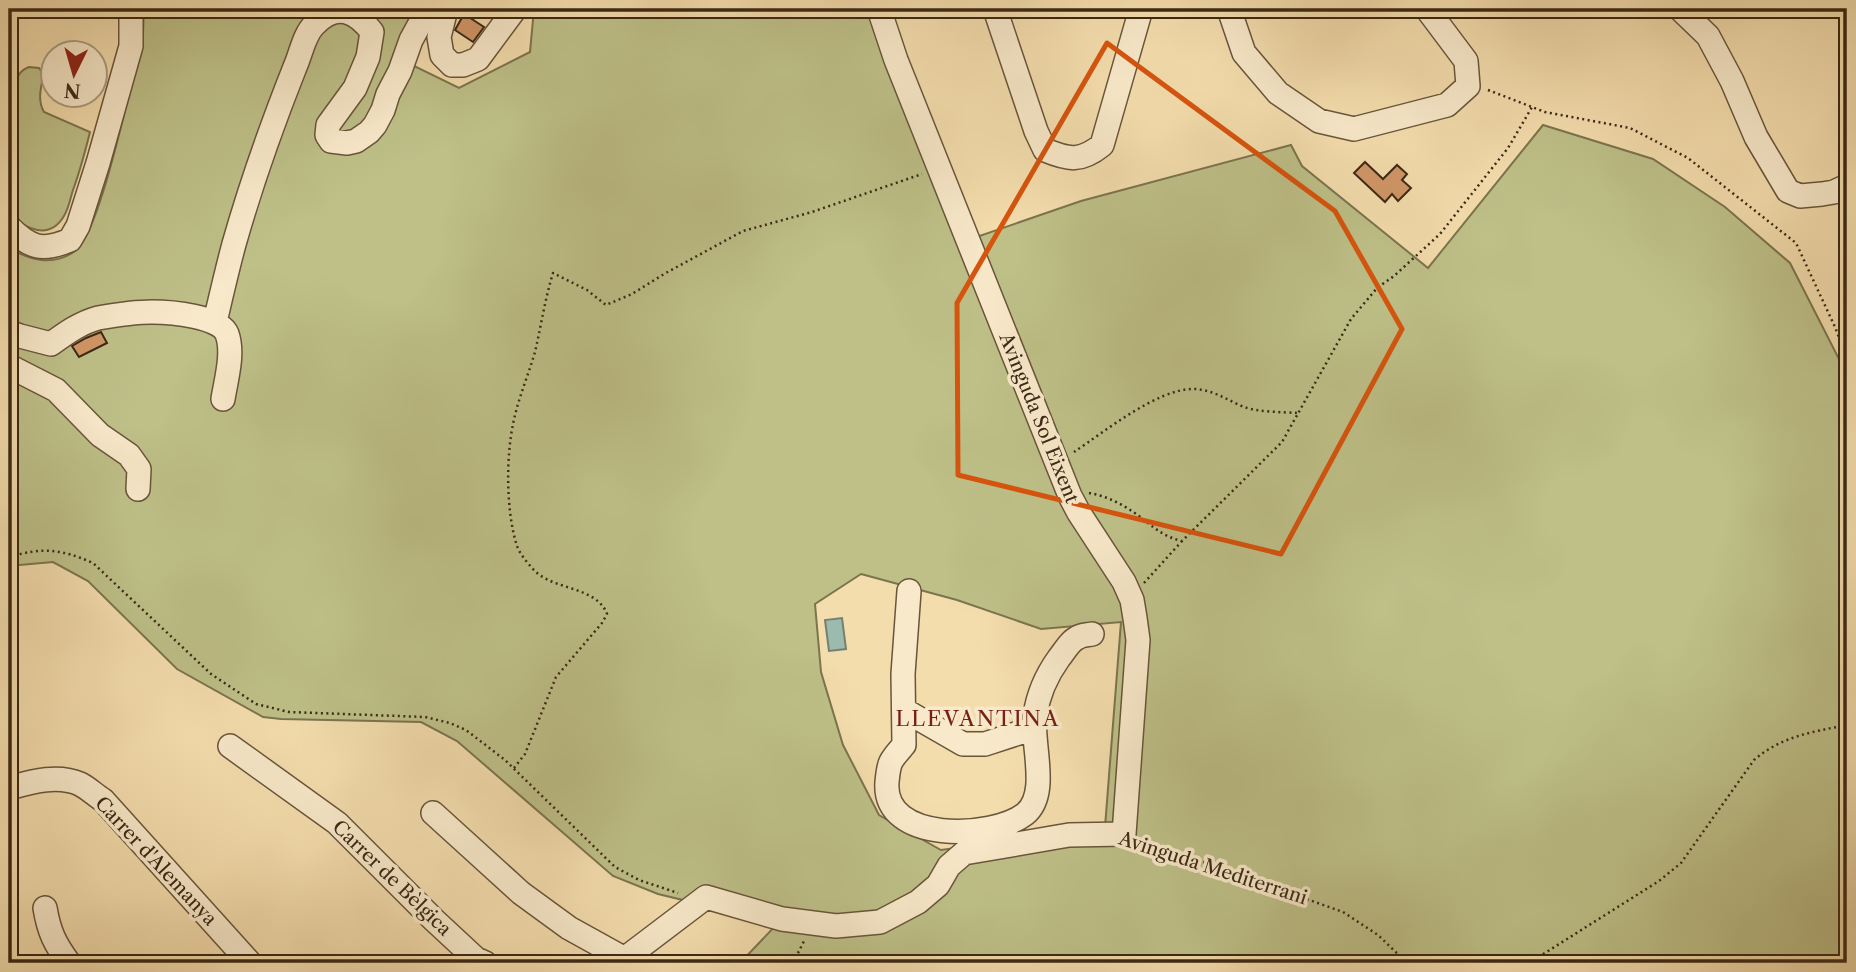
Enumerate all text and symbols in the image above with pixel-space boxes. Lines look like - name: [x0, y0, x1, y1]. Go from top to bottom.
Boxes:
- north arrow: [38, 38, 108, 108]
- text: N: [63, 78, 82, 103]
- street label: Avinguda Sol Eixent: [994, 329, 1084, 507]
- district label: LLEVANTINA: [896, 706, 1060, 731]
- street label: Carrer d'Alemanya: [90, 792, 222, 930]
- street label: Carrer de Bèlgica: [328, 815, 456, 941]
- street label: Avinguda Mediterrani: [1115, 826, 1310, 909]

